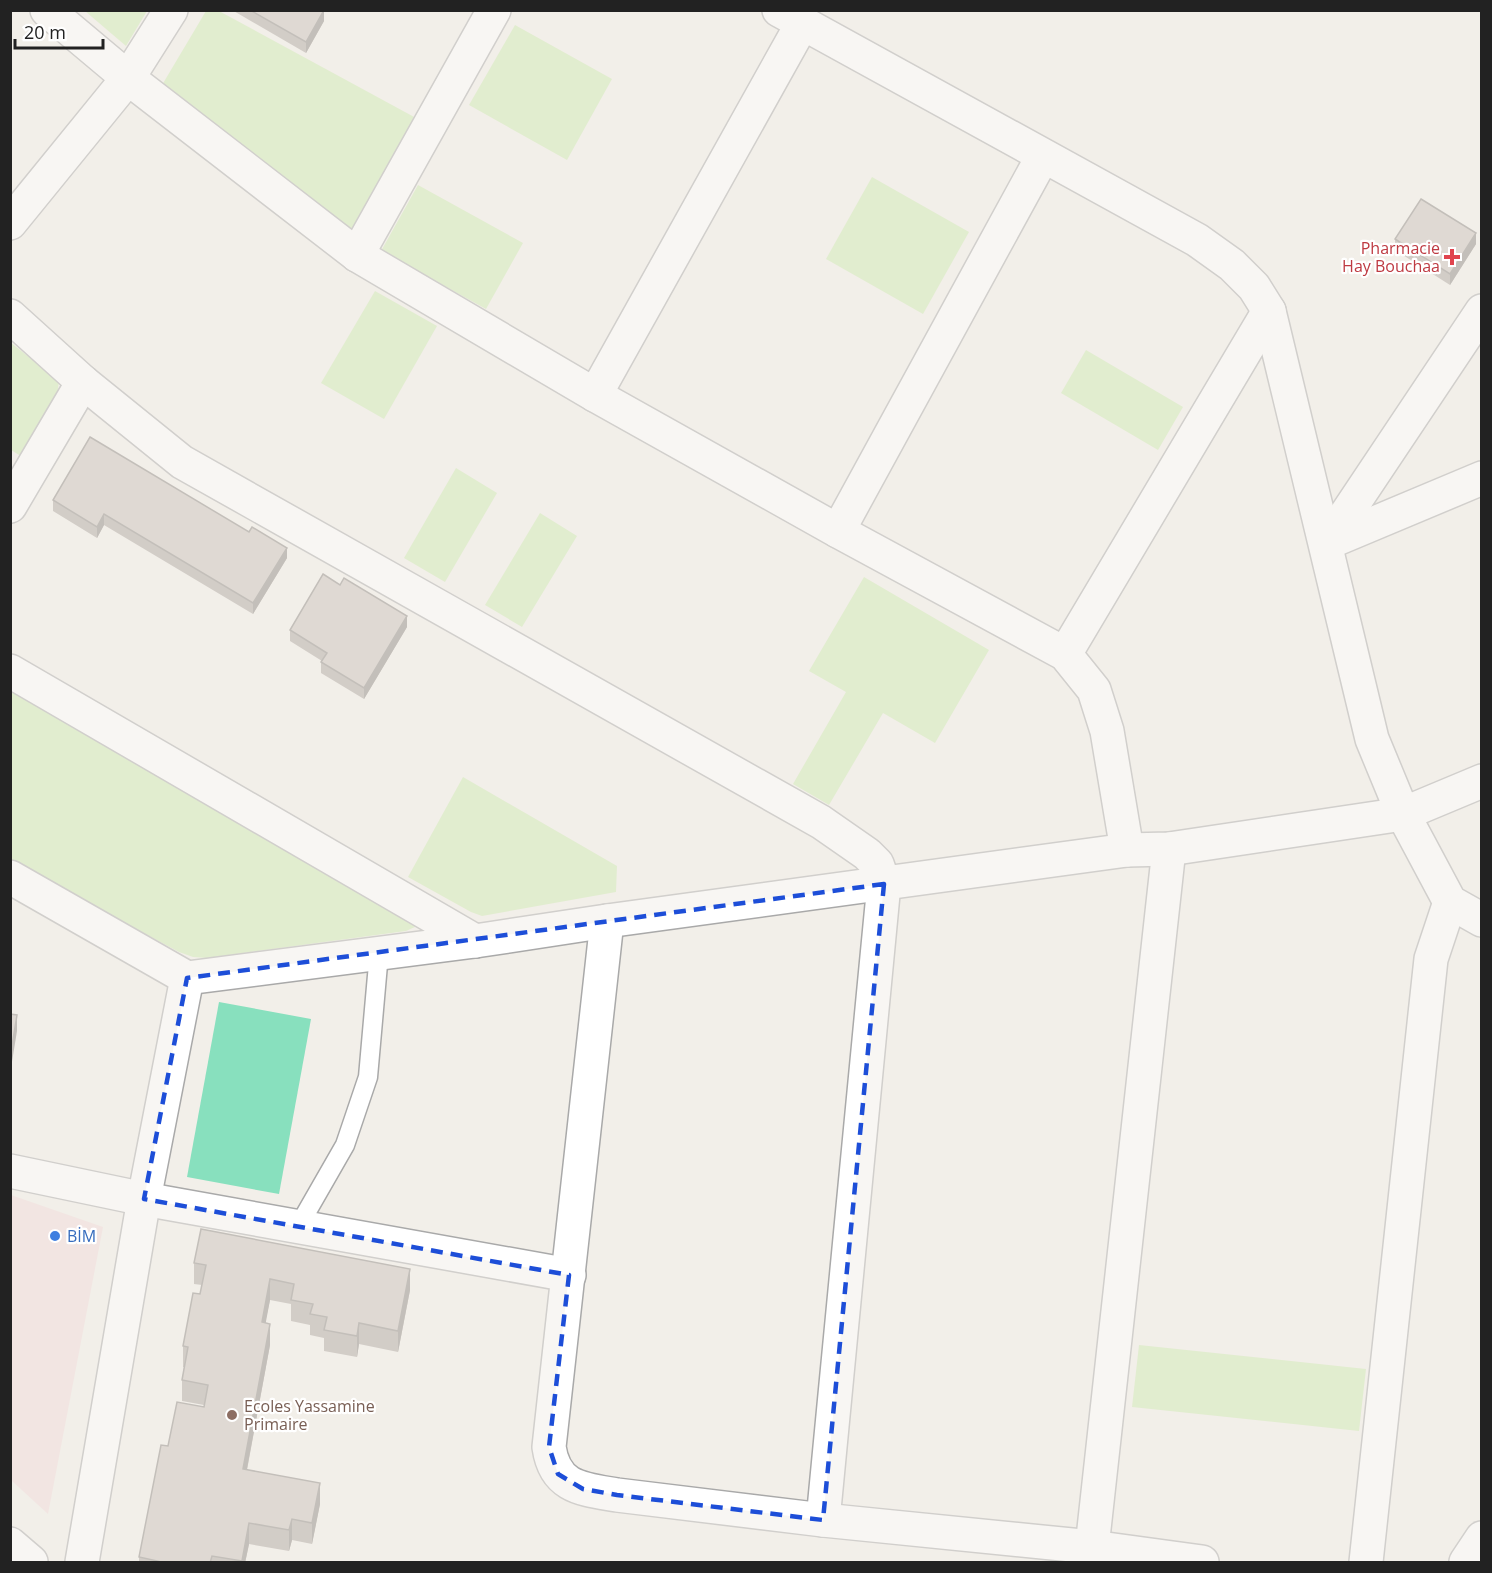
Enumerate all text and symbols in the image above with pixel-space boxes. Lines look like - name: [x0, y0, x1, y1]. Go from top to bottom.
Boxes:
- scale bar: [15, 12, 104, 50]
- text: 20 m: [24, 20, 66, 44]
- place label: Pharmacie Hay Bouchaa: [1342, 237, 1440, 277]
- marker: Pharmacie Hay Bouchaa: [1445, 250, 1459, 264]
- place label: BİM: [67, 1225, 96, 1247]
- marker: BİM: [48, 1229, 62, 1243]
- place label: Ecoles Yassamine Primaire: [244, 1395, 375, 1435]
- marker: Ecoles Yassamine Primaire: [225, 1408, 239, 1422]

